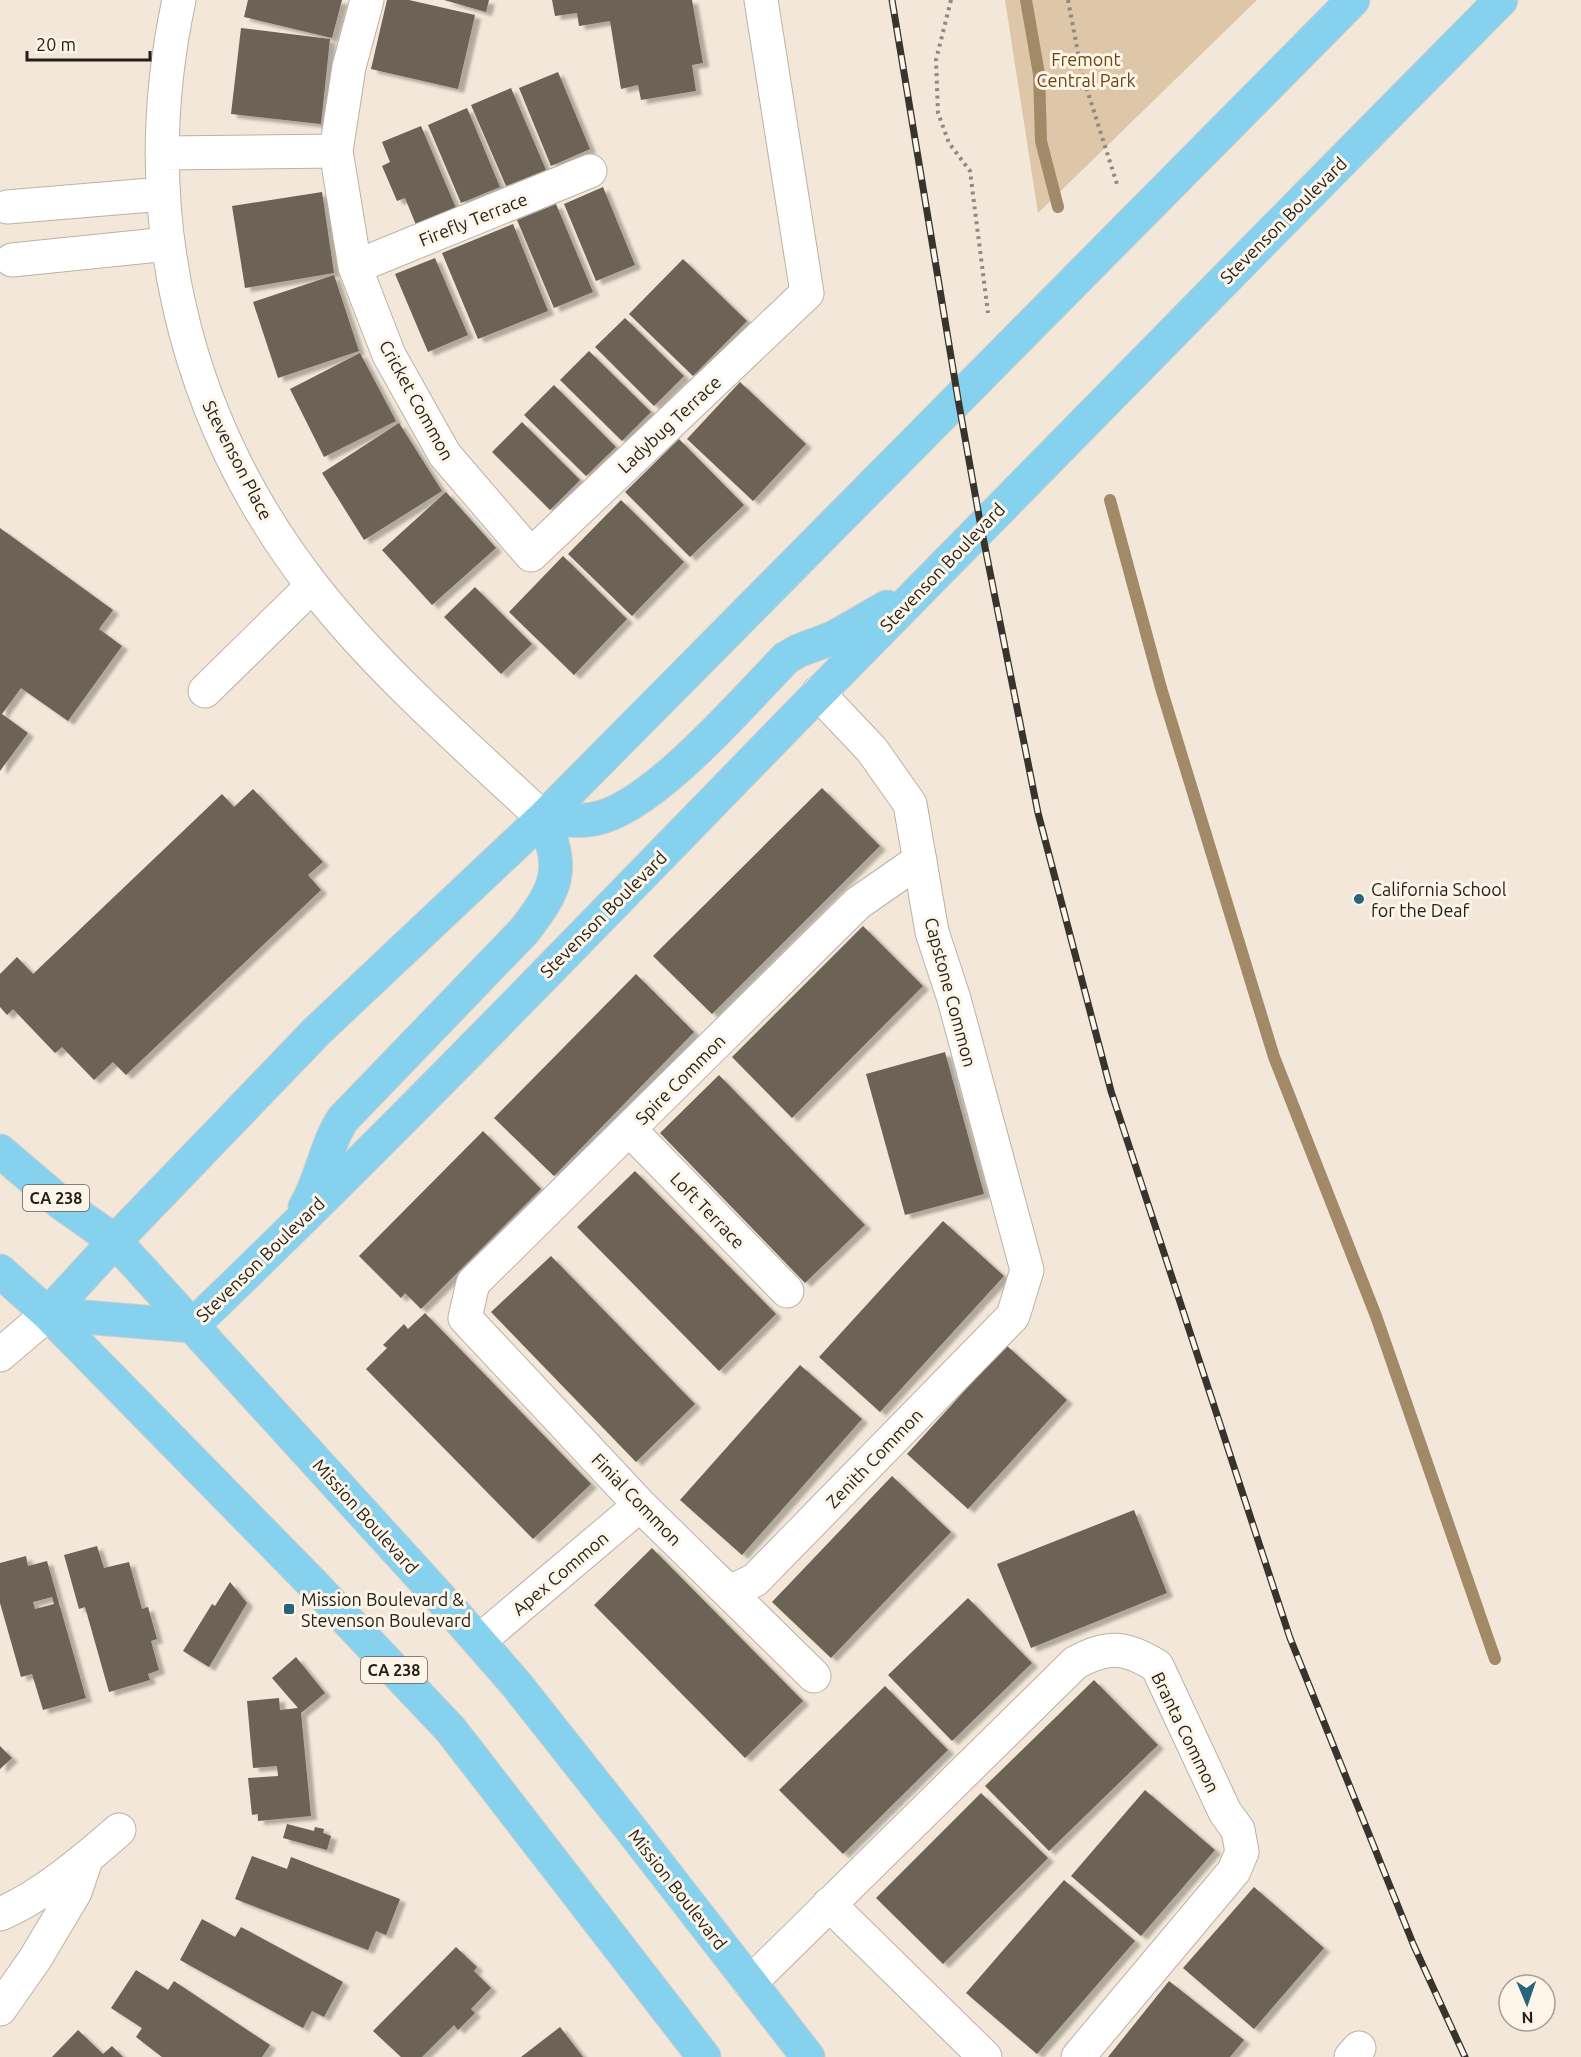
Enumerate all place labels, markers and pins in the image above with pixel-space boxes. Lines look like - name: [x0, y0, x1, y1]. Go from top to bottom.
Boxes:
- place label: California School for the Deaf: [1371, 879, 1507, 920]
- marker: California School for the Deaf: [1352, 892, 1366, 906]
- place label: Mission Boulevard & Stevenson Boulevard: [301, 1589, 471, 1630]
- marker: Mission Boulevard & Stevenson Boulevard: [282, 1602, 296, 1616]

